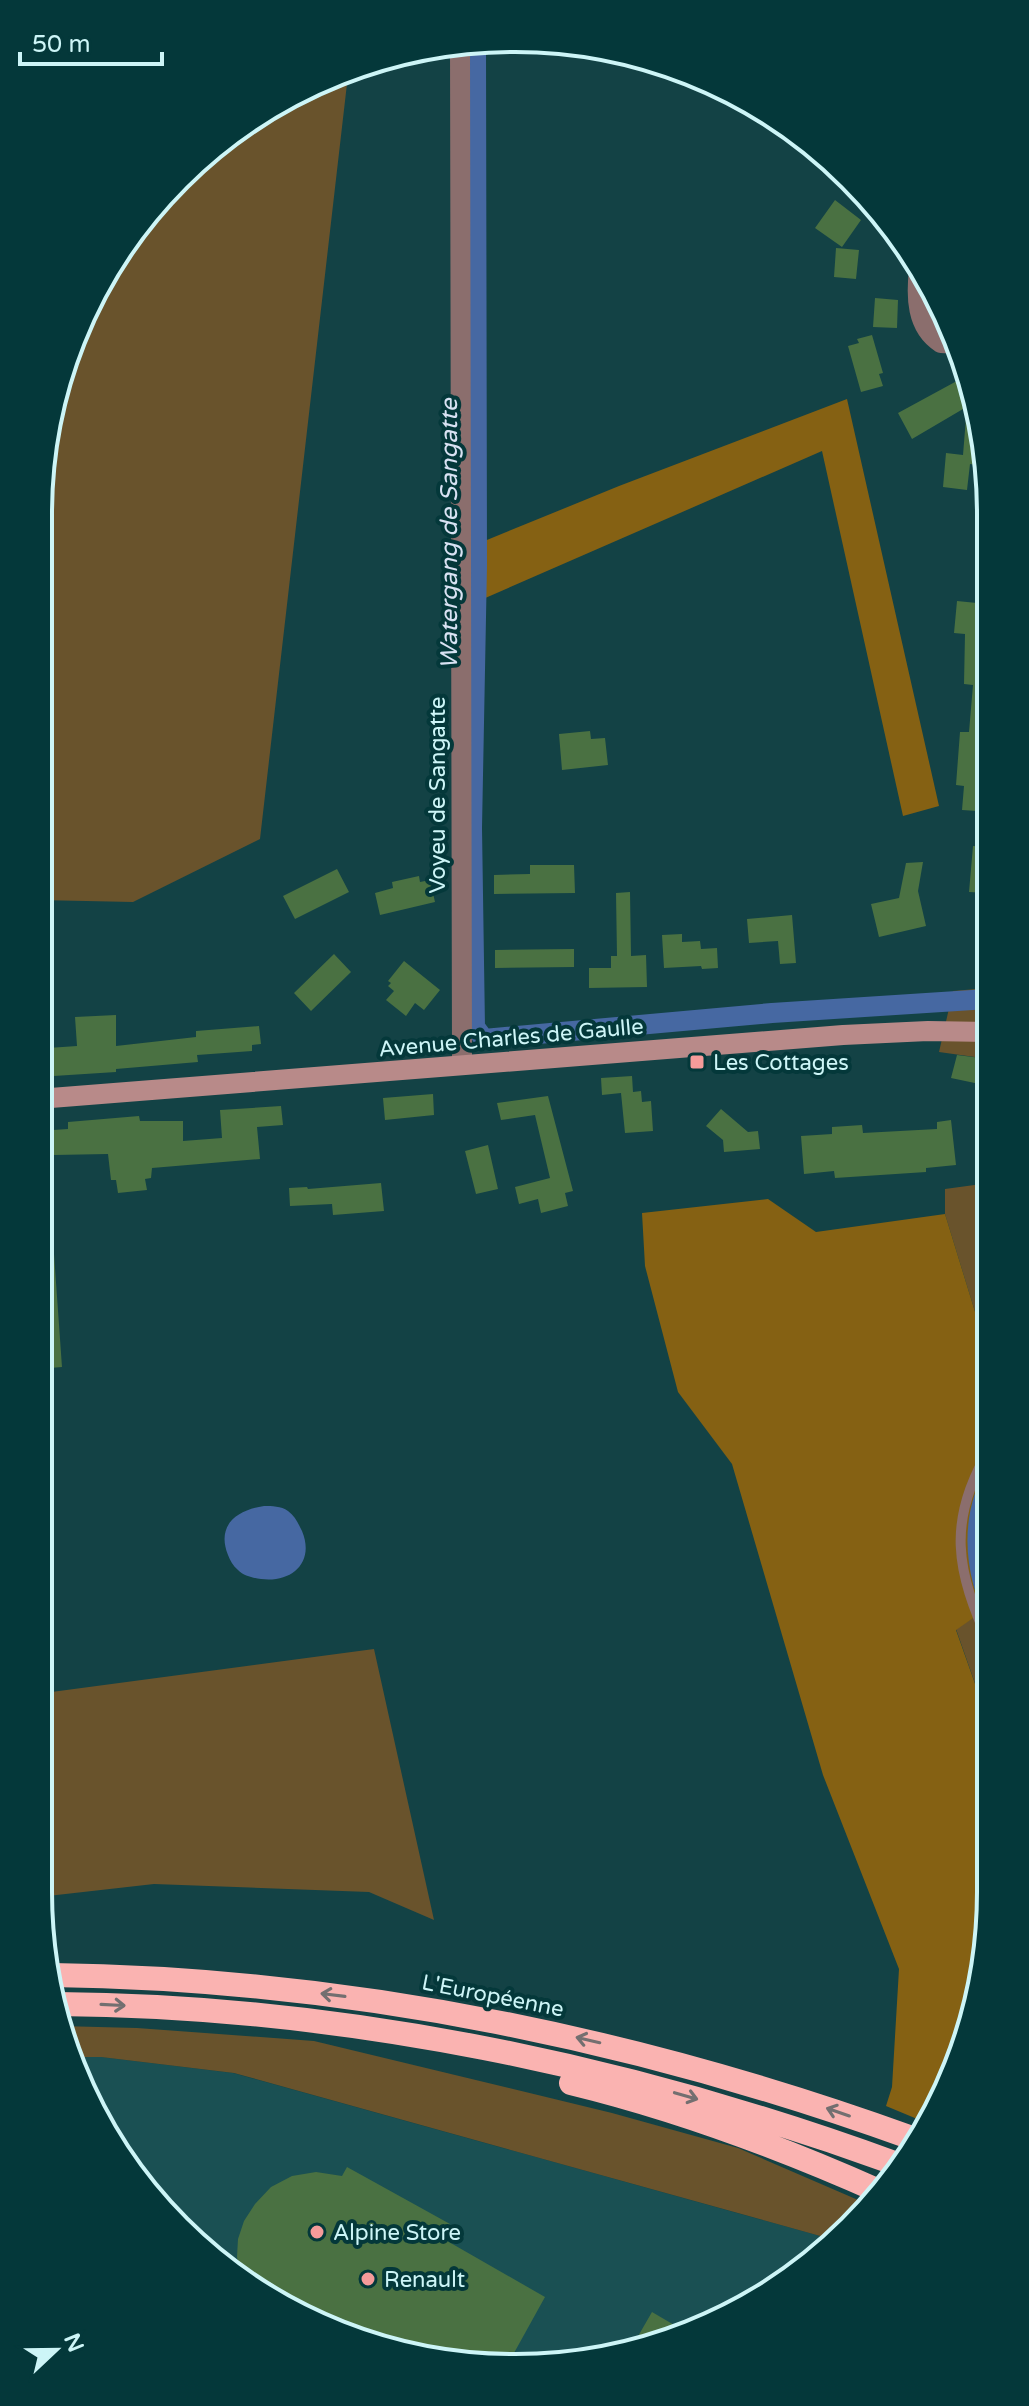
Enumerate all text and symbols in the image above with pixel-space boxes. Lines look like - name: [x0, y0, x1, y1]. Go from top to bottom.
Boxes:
- scale bar: [20, 16, 162, 66]
- text: 50 m: [32, 30, 90, 59]
- water label: Watergang de Sangatte: [435, 397, 464, 669]
- street label: Voyeu de Sangatte: [425, 697, 451, 893]
- street label: Avenue Charles de Gaulle: [377, 1013, 645, 1063]
- place label: Les Cottages: [713, 1050, 849, 1076]
- marker: Les Cottages: [688, 1053, 706, 1071]
- street label: L'Européenne: [420, 1969, 566, 2023]
- one-way arrow: [320, 1987, 346, 2002]
- one-way arrow: [99, 1998, 126, 2013]
- one-way arrow: [576, 2032, 602, 2047]
- one-way arrow: [673, 2089, 699, 2104]
- one-way arrow: [826, 2104, 851, 2119]
- place label: Alpine Store: [333, 2220, 461, 2246]
- marker: Alpine Store: [308, 2223, 326, 2241]
- place label: Renault: [384, 2267, 465, 2293]
- marker: Renault: [359, 2270, 377, 2288]
- north arrow: [16, 2310, 96, 2390]
- text: N: [58, 2330, 89, 2356]

